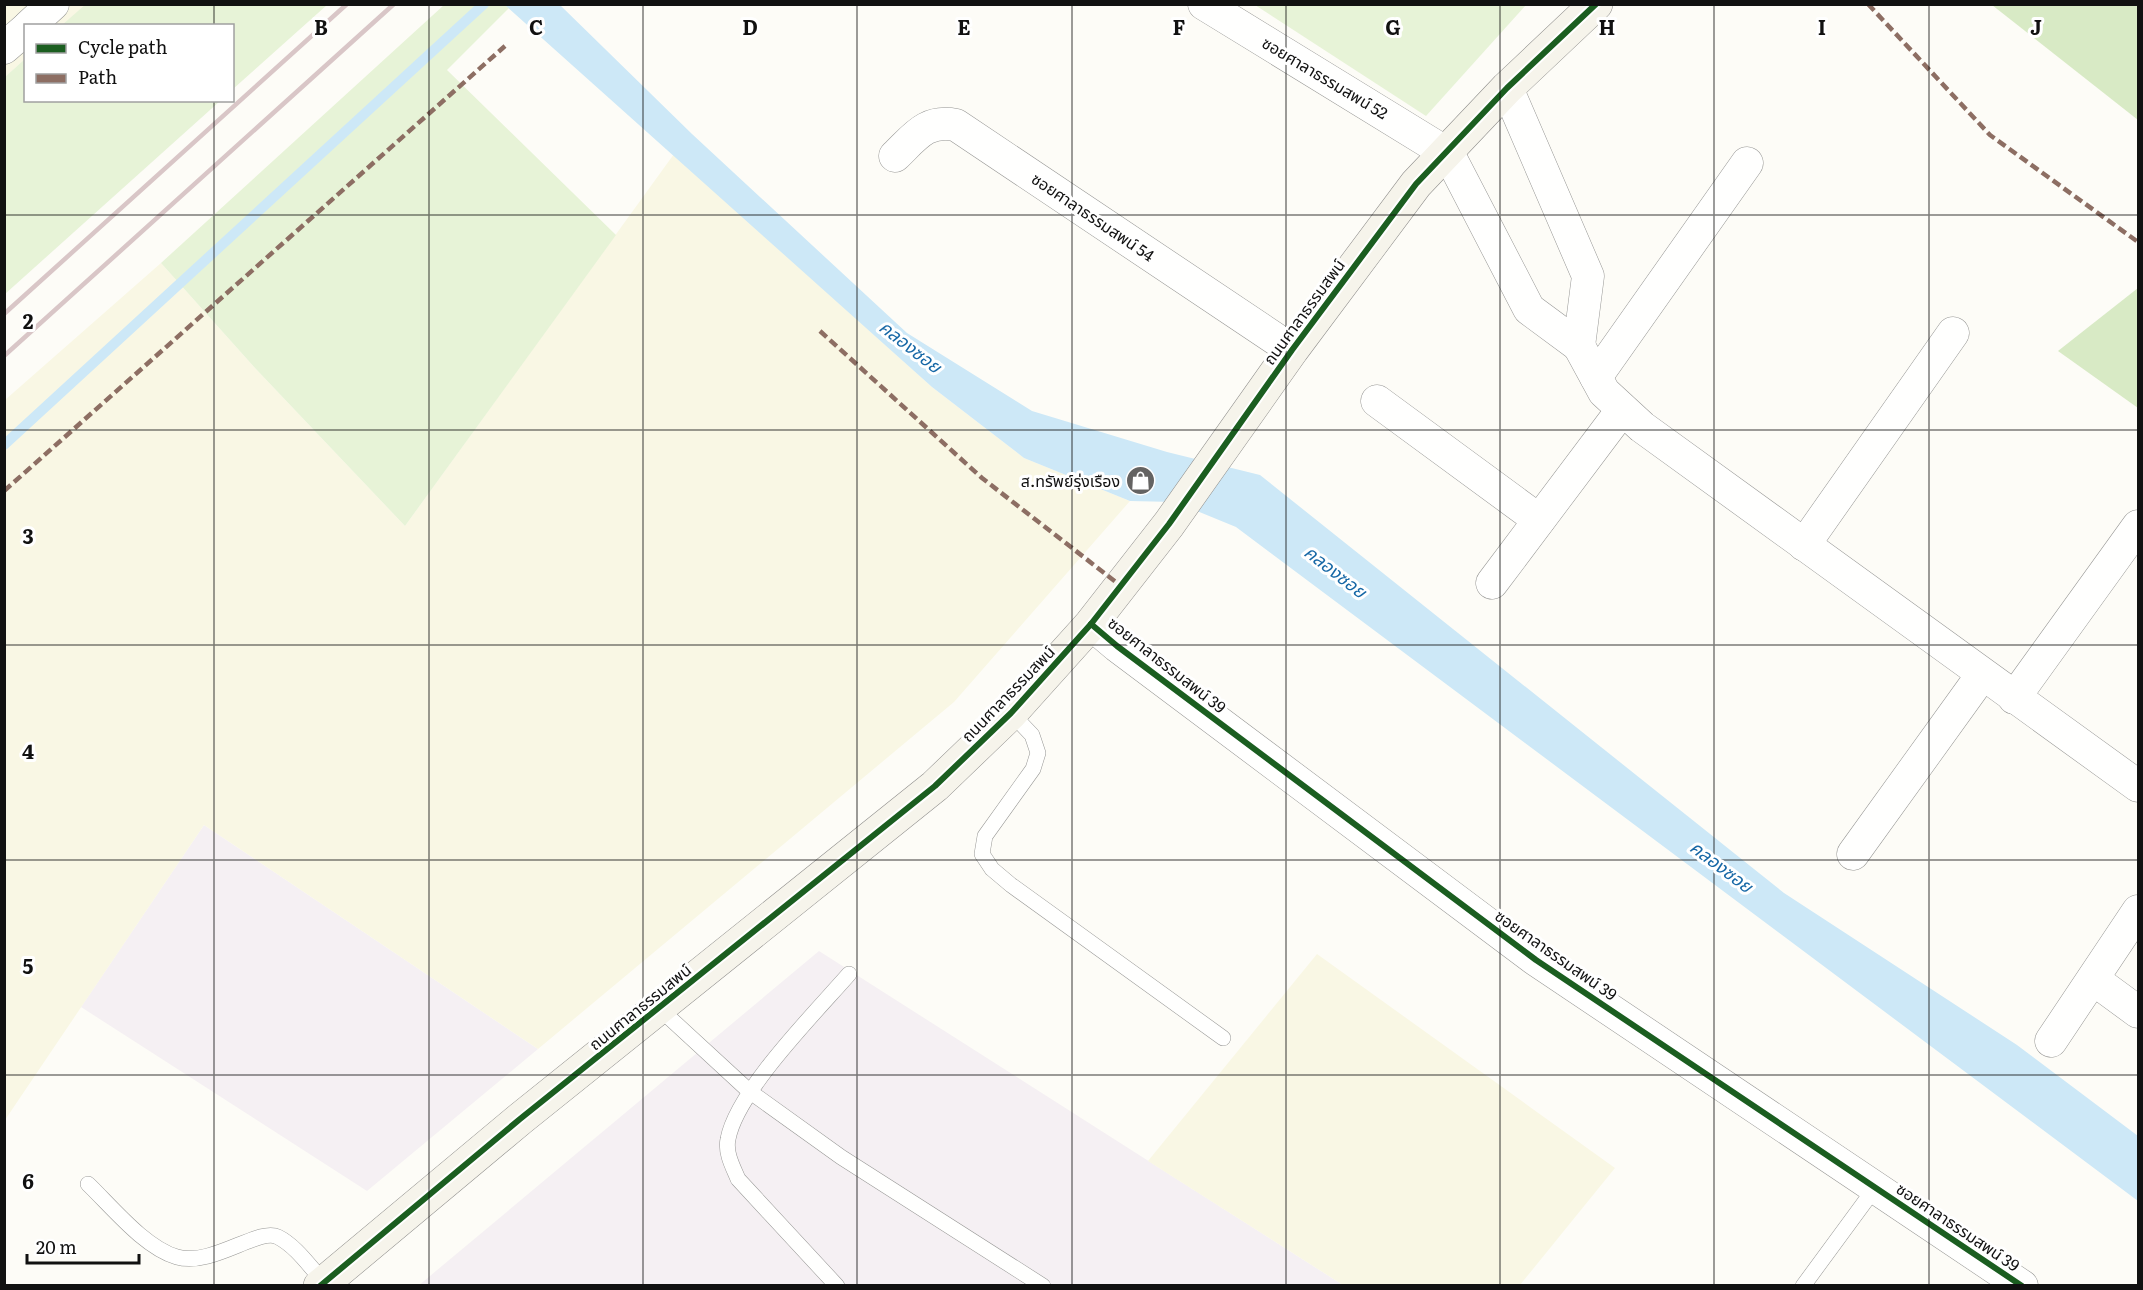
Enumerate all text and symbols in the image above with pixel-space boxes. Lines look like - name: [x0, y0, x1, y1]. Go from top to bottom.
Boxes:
- text: B: [314, 11, 328, 41]
- text: C: [529, 11, 543, 41]
- text: D: [742, 11, 758, 41]
- text: E: [957, 11, 971, 41]
- text: F: [1173, 11, 1186, 41]
- text: G: [1385, 11, 1401, 41]
- text: H: [1599, 11, 1615, 41]
- text: I: [1818, 11, 1826, 41]
- text: J: [2030, 11, 2042, 41]
- legend: [24, 24, 234, 102]
- street label: ซอยศาลาธรรมสพน์ 52: [1258, 30, 1393, 124]
- text: Cycle path: [78, 33, 167, 60]
- text: Path: [78, 63, 117, 90]
- street label: ซอยศาลาธรรมสพน์ 54: [1027, 166, 1160, 267]
- street label: ถนนศาลาธรรมสพน์: [1257, 254, 1350, 369]
- text: 2: [23, 305, 34, 335]
- water label: คลองซอย: [874, 313, 949, 380]
- shop icon: ส.ทรัพย์รุ่งเรือง: [1125, 465, 1157, 497]
- place label: ส.ทรัพย์รุ่งเรือง: [1021, 468, 1120, 492]
- text: 3: [22, 520, 34, 550]
- water label: คลองซอย: [1299, 538, 1374, 605]
- street label: ซอยศาลาธรรมสพน์ 39: [1103, 610, 1232, 718]
- street label: ถนนศาลาธรรมสพน์: [955, 640, 1060, 747]
- text: 4: [22, 735, 34, 765]
- water label: คลองซอย: [1685, 833, 1760, 899]
- street label: ซอยศาลาธรรมสพน์ 39: [1491, 903, 1623, 1005]
- text: 5: [23, 950, 34, 980]
- street label: ถนนศาลาธรรมสพน์: [583, 957, 696, 1055]
- text: 6: [22, 1165, 34, 1195]
- street label: ซอยศาลาธรรมสพน์ 39: [1892, 1176, 2025, 1276]
- scale bar: [27, 1227, 140, 1265]
- text: 20 m: [36, 1233, 77, 1260]

